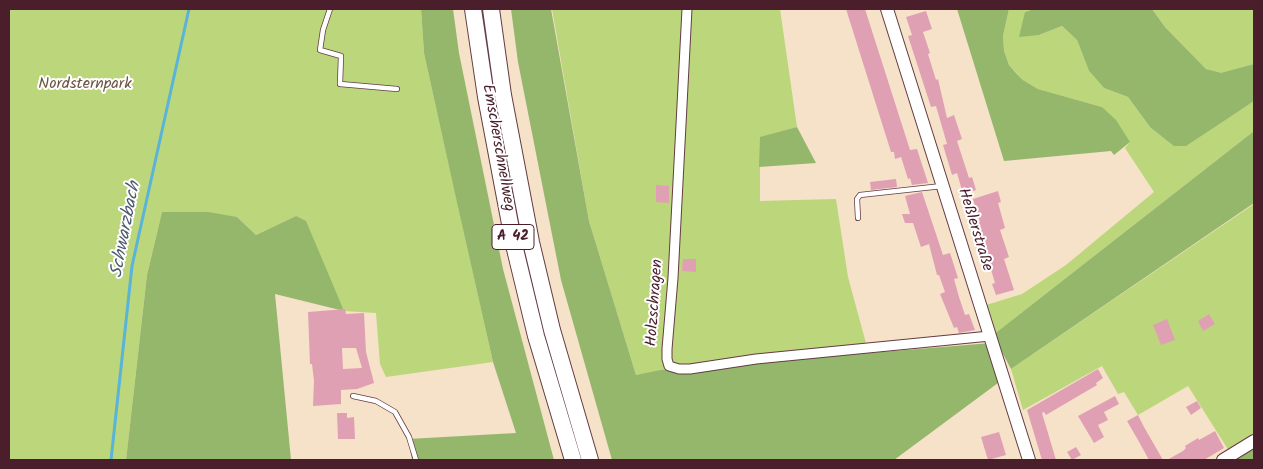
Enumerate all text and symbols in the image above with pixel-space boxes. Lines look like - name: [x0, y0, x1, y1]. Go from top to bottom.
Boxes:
- park label: Nordsternpark: [38, 75, 132, 95]
- street label: Emscherschnellweg: [476, 83, 518, 213]
- water label: Schwarzbach: [107, 180, 147, 280]
- street label: Heßlerstraße: [952, 186, 996, 274]
- road number: A 42: [492, 224, 534, 250]
- street label: Holzschragen: [643, 259, 669, 347]

